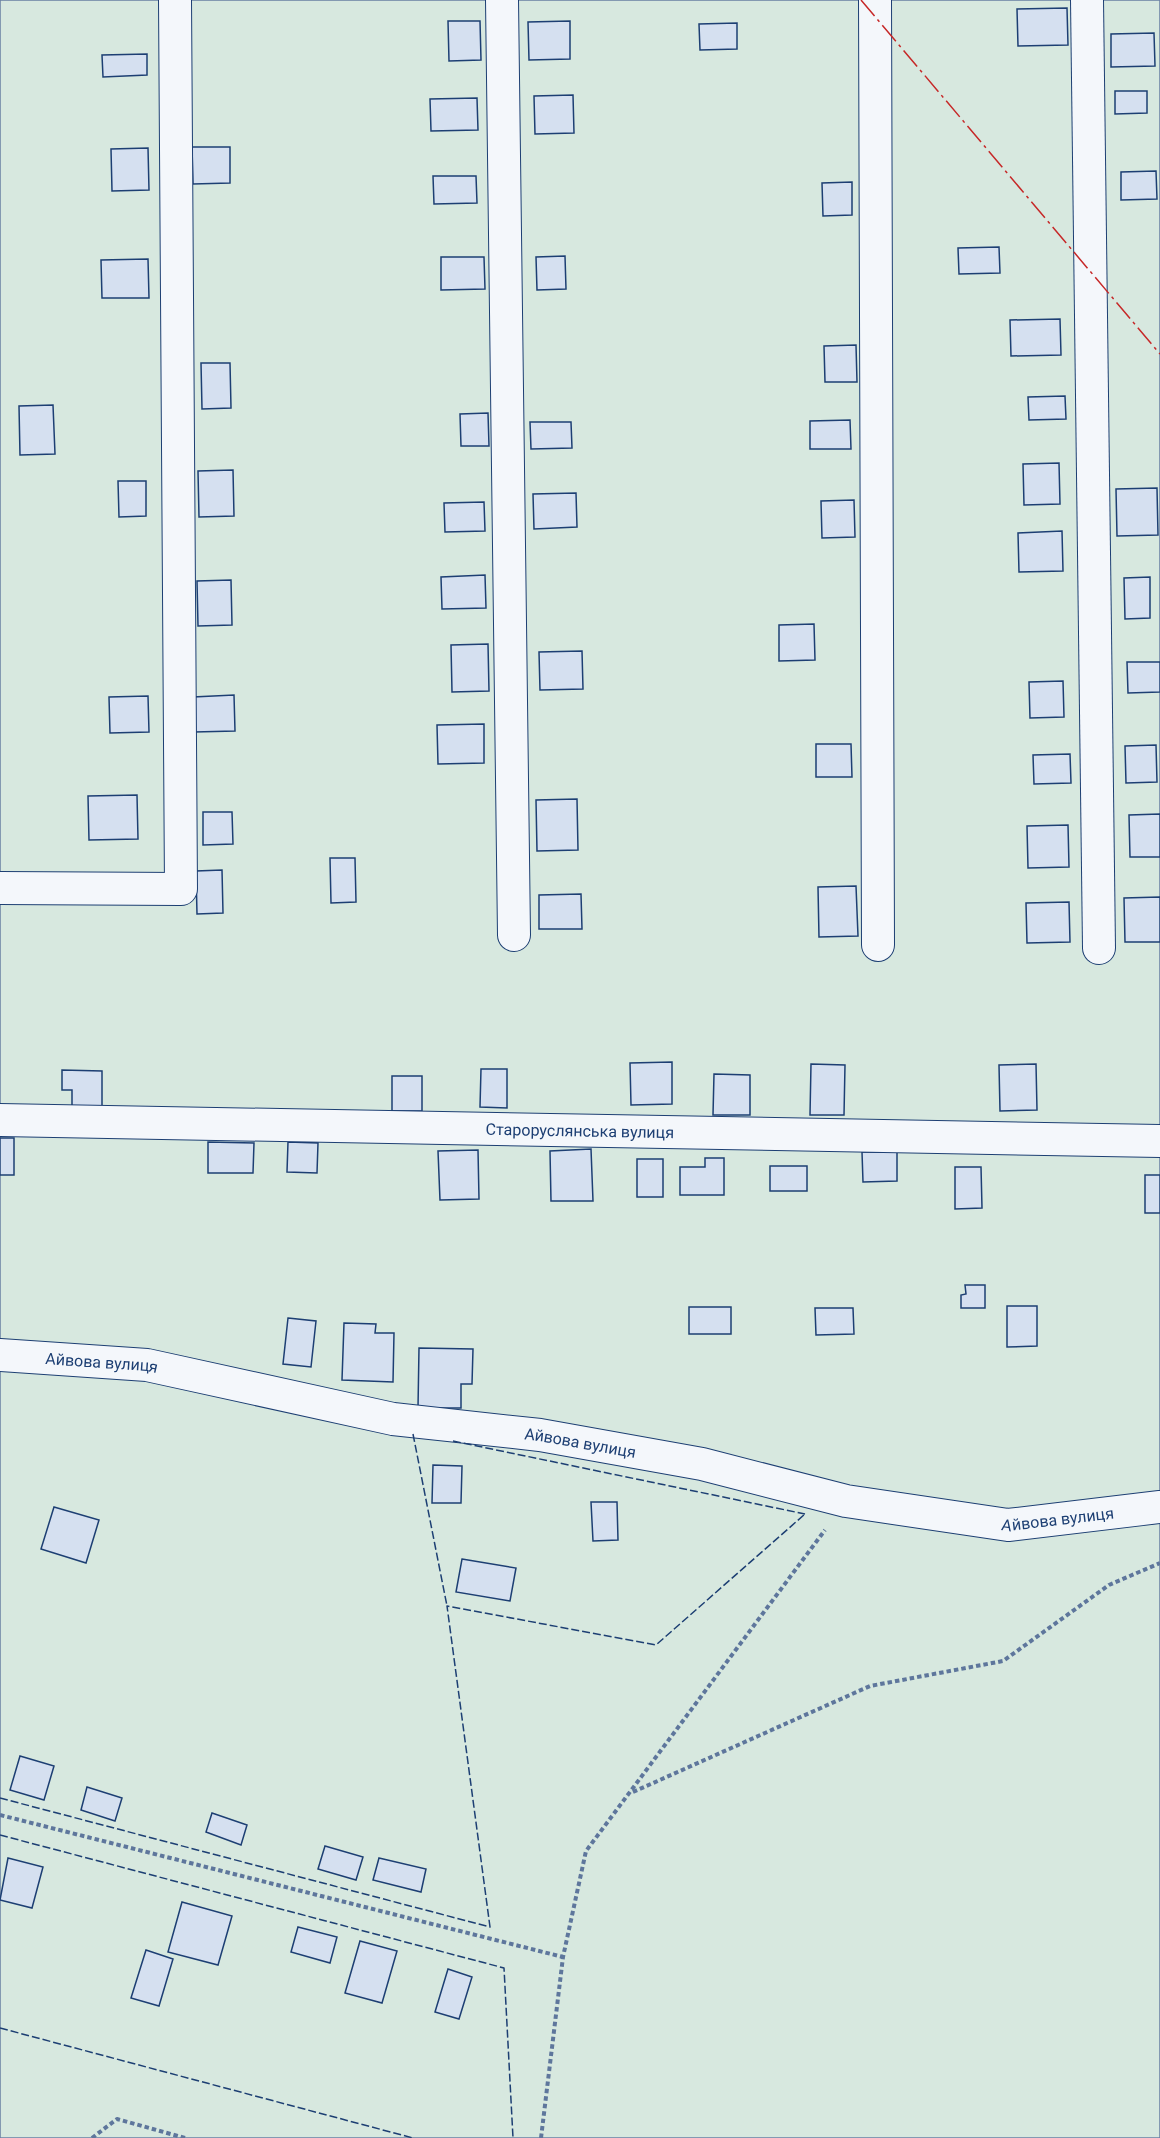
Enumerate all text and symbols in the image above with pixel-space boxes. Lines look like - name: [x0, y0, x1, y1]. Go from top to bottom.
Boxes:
- street label: Староруслянська вулиця: [486, 1119, 674, 1142]
- street label: Айвова вулиця: [45, 1349, 160, 1377]
- street label: Айвова вулиця: [524, 1424, 638, 1462]
- street label: Айвова вулиця: [1000, 1503, 1115, 1535]

